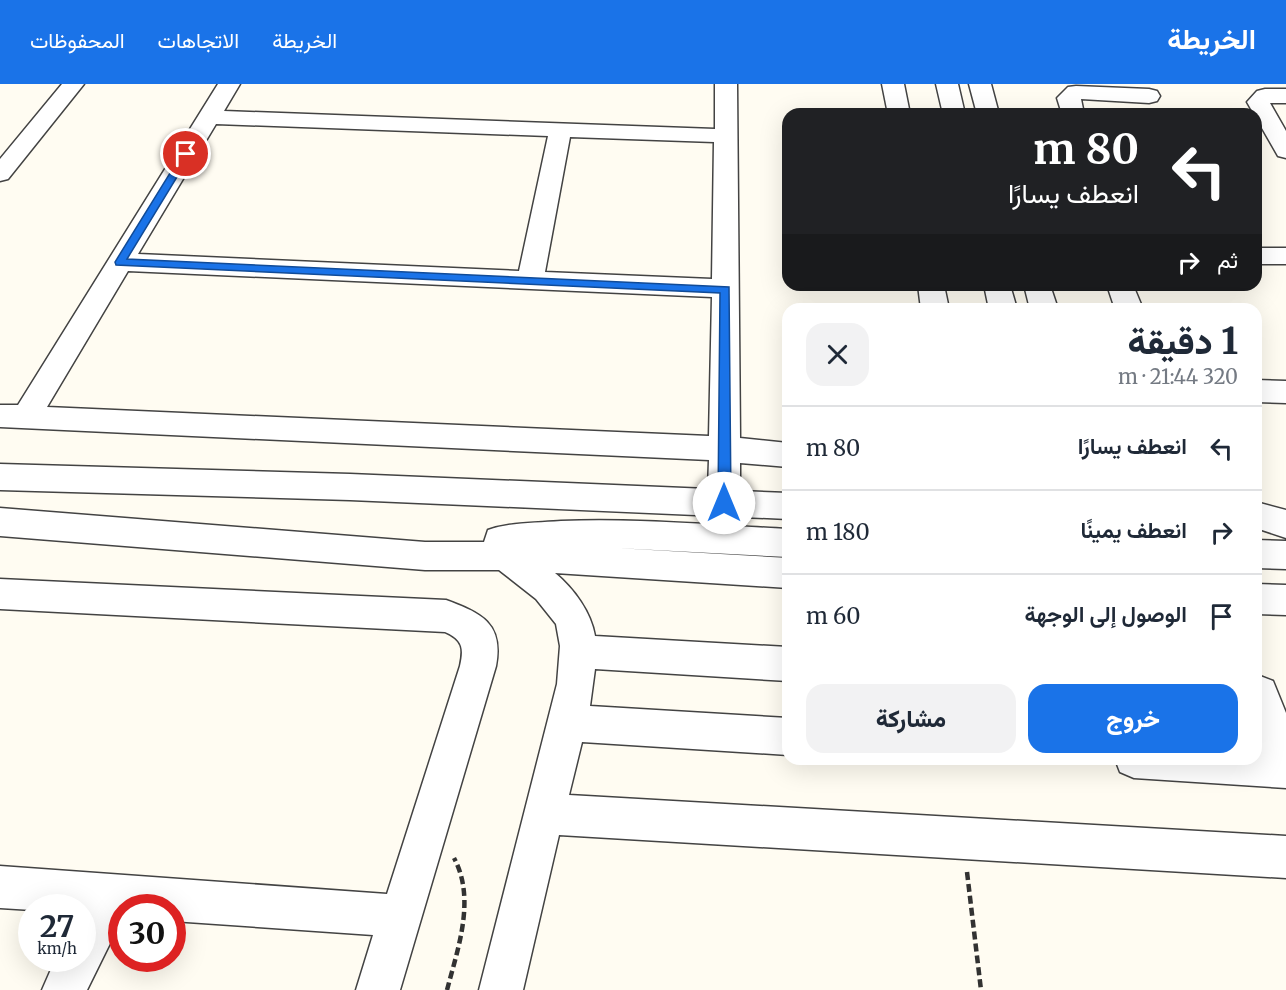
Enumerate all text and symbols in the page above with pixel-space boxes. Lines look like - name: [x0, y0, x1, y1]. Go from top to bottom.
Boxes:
- text: الخريطة: [1167, 21, 1256, 57]
- text: المحفوظات: [30, 27, 125, 54]
- text: الاتجاهات: [158, 27, 239, 54]
- text: الخريطة: [272, 27, 337, 54]
- text: 80 m: [1033, 123, 1139, 175]
- pin: [160, 128, 211, 179]
- icon: left: [1160, 132, 1238, 210]
- icon: arrive: [169, 137, 202, 170]
- text: انعطف يسارًا: [1008, 176, 1139, 210]
- icon: right: [1172, 246, 1205, 279]
- text: ثم: [1217, 246, 1238, 274]
- text: 1 دقيقة: [1127, 319, 1238, 364]
- button: close: [806, 323, 869, 386]
- text: 320 m · 21:44: [1118, 364, 1238, 389]
- text: انعطف يسارًا: [1078, 432, 1187, 460]
- icon: left: [1205, 432, 1238, 465]
- text: 80 m: [806, 434, 860, 462]
- position arrow: [692, 471, 756, 535]
- text: انعطف يمينًا: [1080, 516, 1187, 544]
- icon: right: [1205, 516, 1238, 549]
- text: 180 m: [806, 518, 870, 546]
- text: الوصول إلى الوجهة: [1024, 600, 1187, 628]
- icon: arrive: [1205, 600, 1238, 633]
- text: 60 m: [806, 602, 861, 630]
- button: مشاركة: [806, 684, 1016, 753]
- button: خروج: [1028, 684, 1238, 753]
- speed limit sign: 30: [108, 894, 186, 972]
- text: 27: [40, 907, 74, 945]
- text: km/h: [37, 939, 77, 958]

